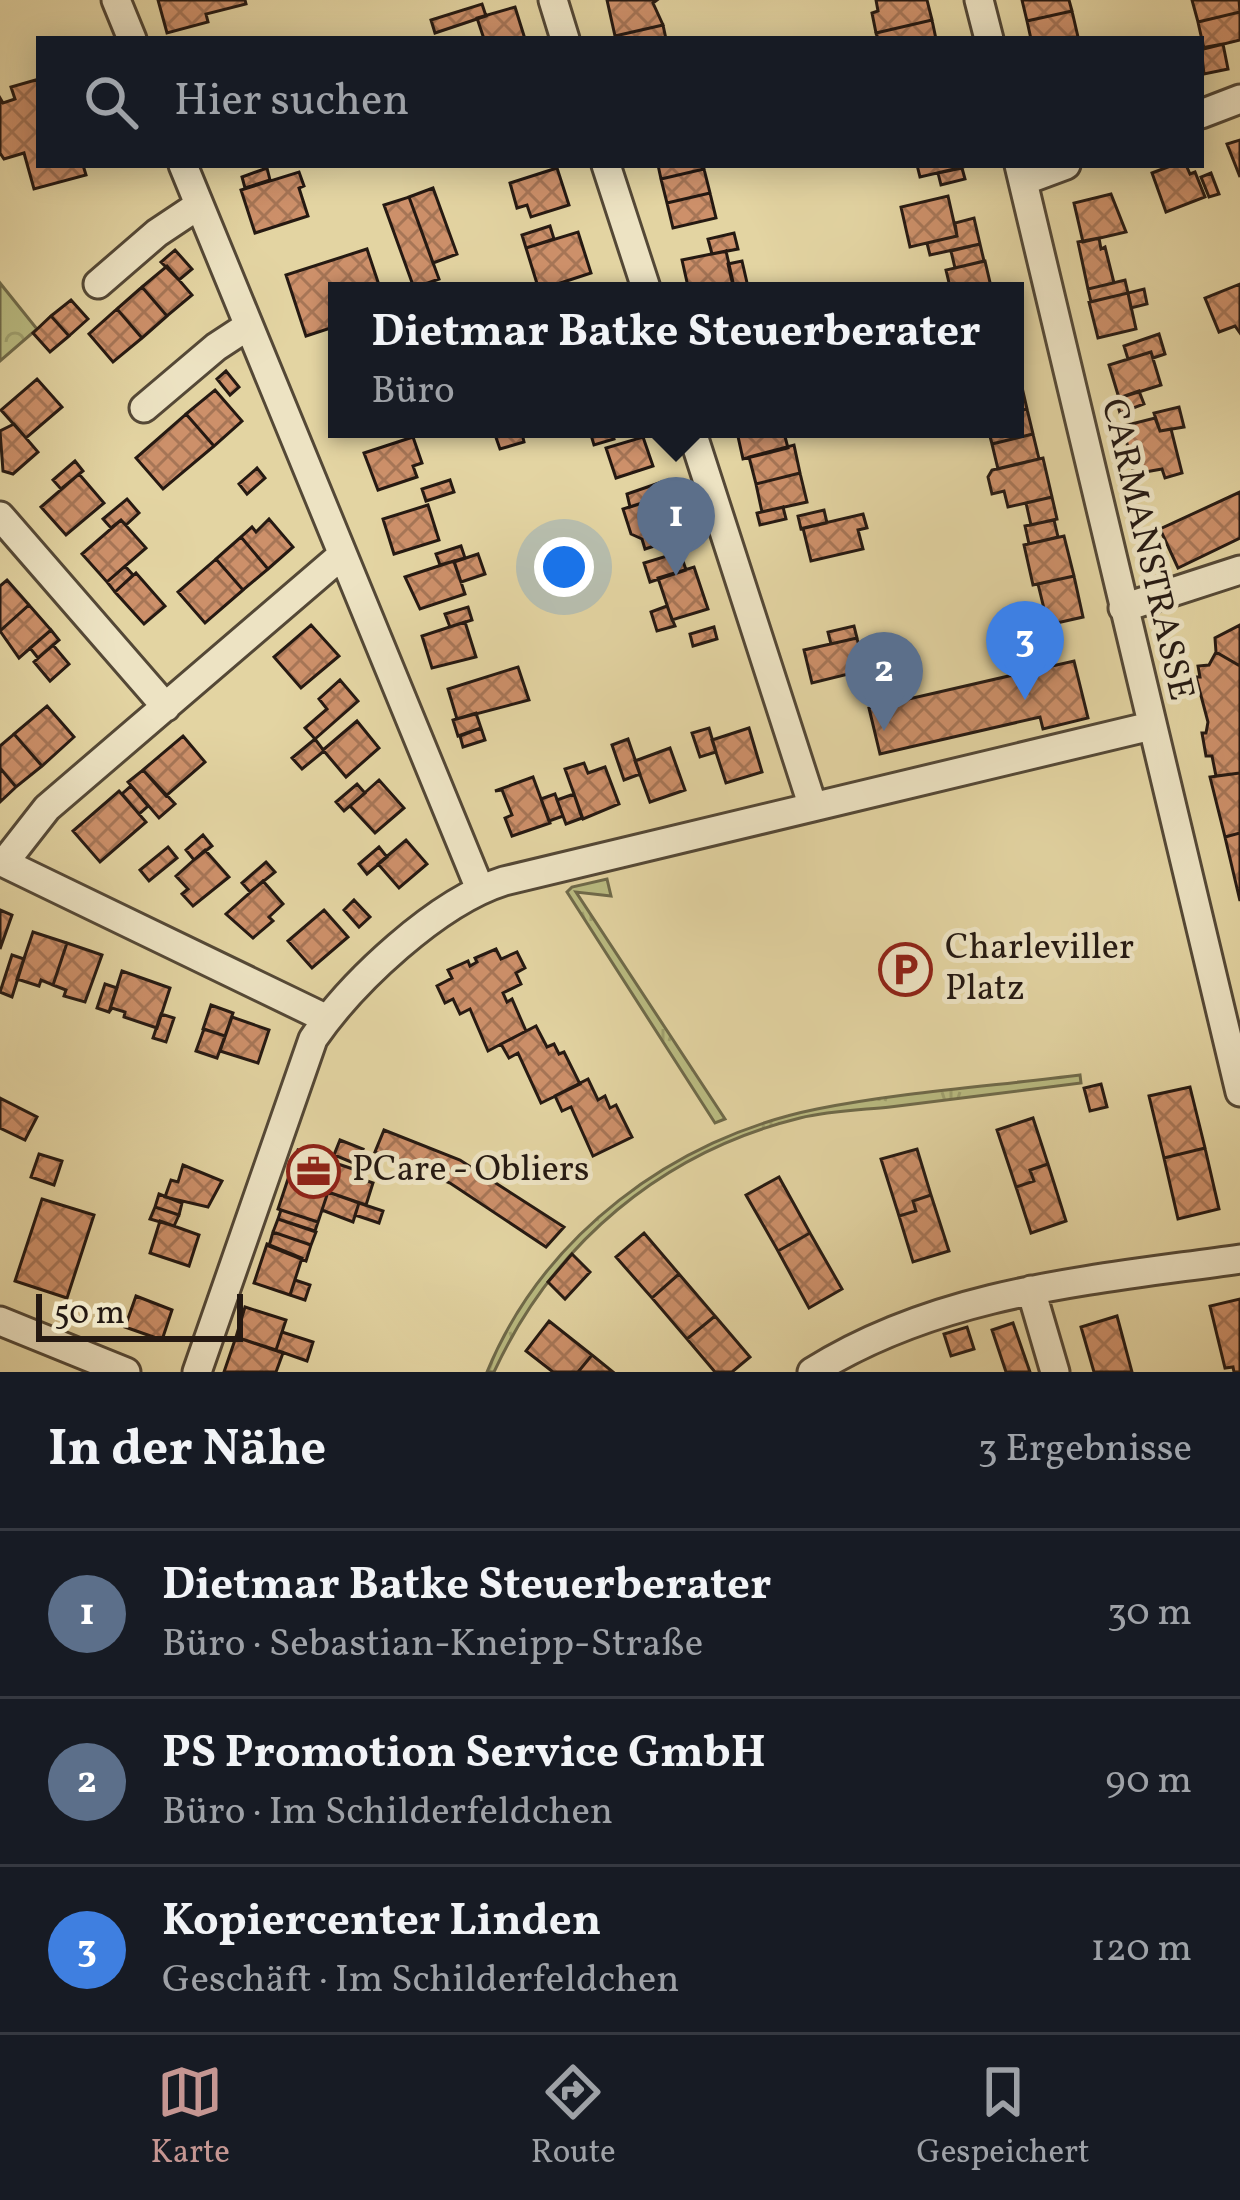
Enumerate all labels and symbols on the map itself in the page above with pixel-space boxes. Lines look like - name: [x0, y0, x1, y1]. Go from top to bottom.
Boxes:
- street label: CARMANSTRASSE: [1087, 394, 1205, 706]
- pin: 1: [637, 477, 715, 576]
- your location: [534, 537, 594, 597]
- pin: 3: [986, 601, 1064, 700]
- pin: 2: [845, 632, 923, 731]
- place label: Charleviller Platz: [945, 924, 1134, 1015]
- parking icon: Charleviller Platz: [878, 942, 934, 998]
- office icon: PCare - Obliers: [285, 1143, 341, 1199]
- place label: PCare - Obliers: [352, 1146, 589, 1196]
- scale bar: [36, 1288, 243, 1341]

